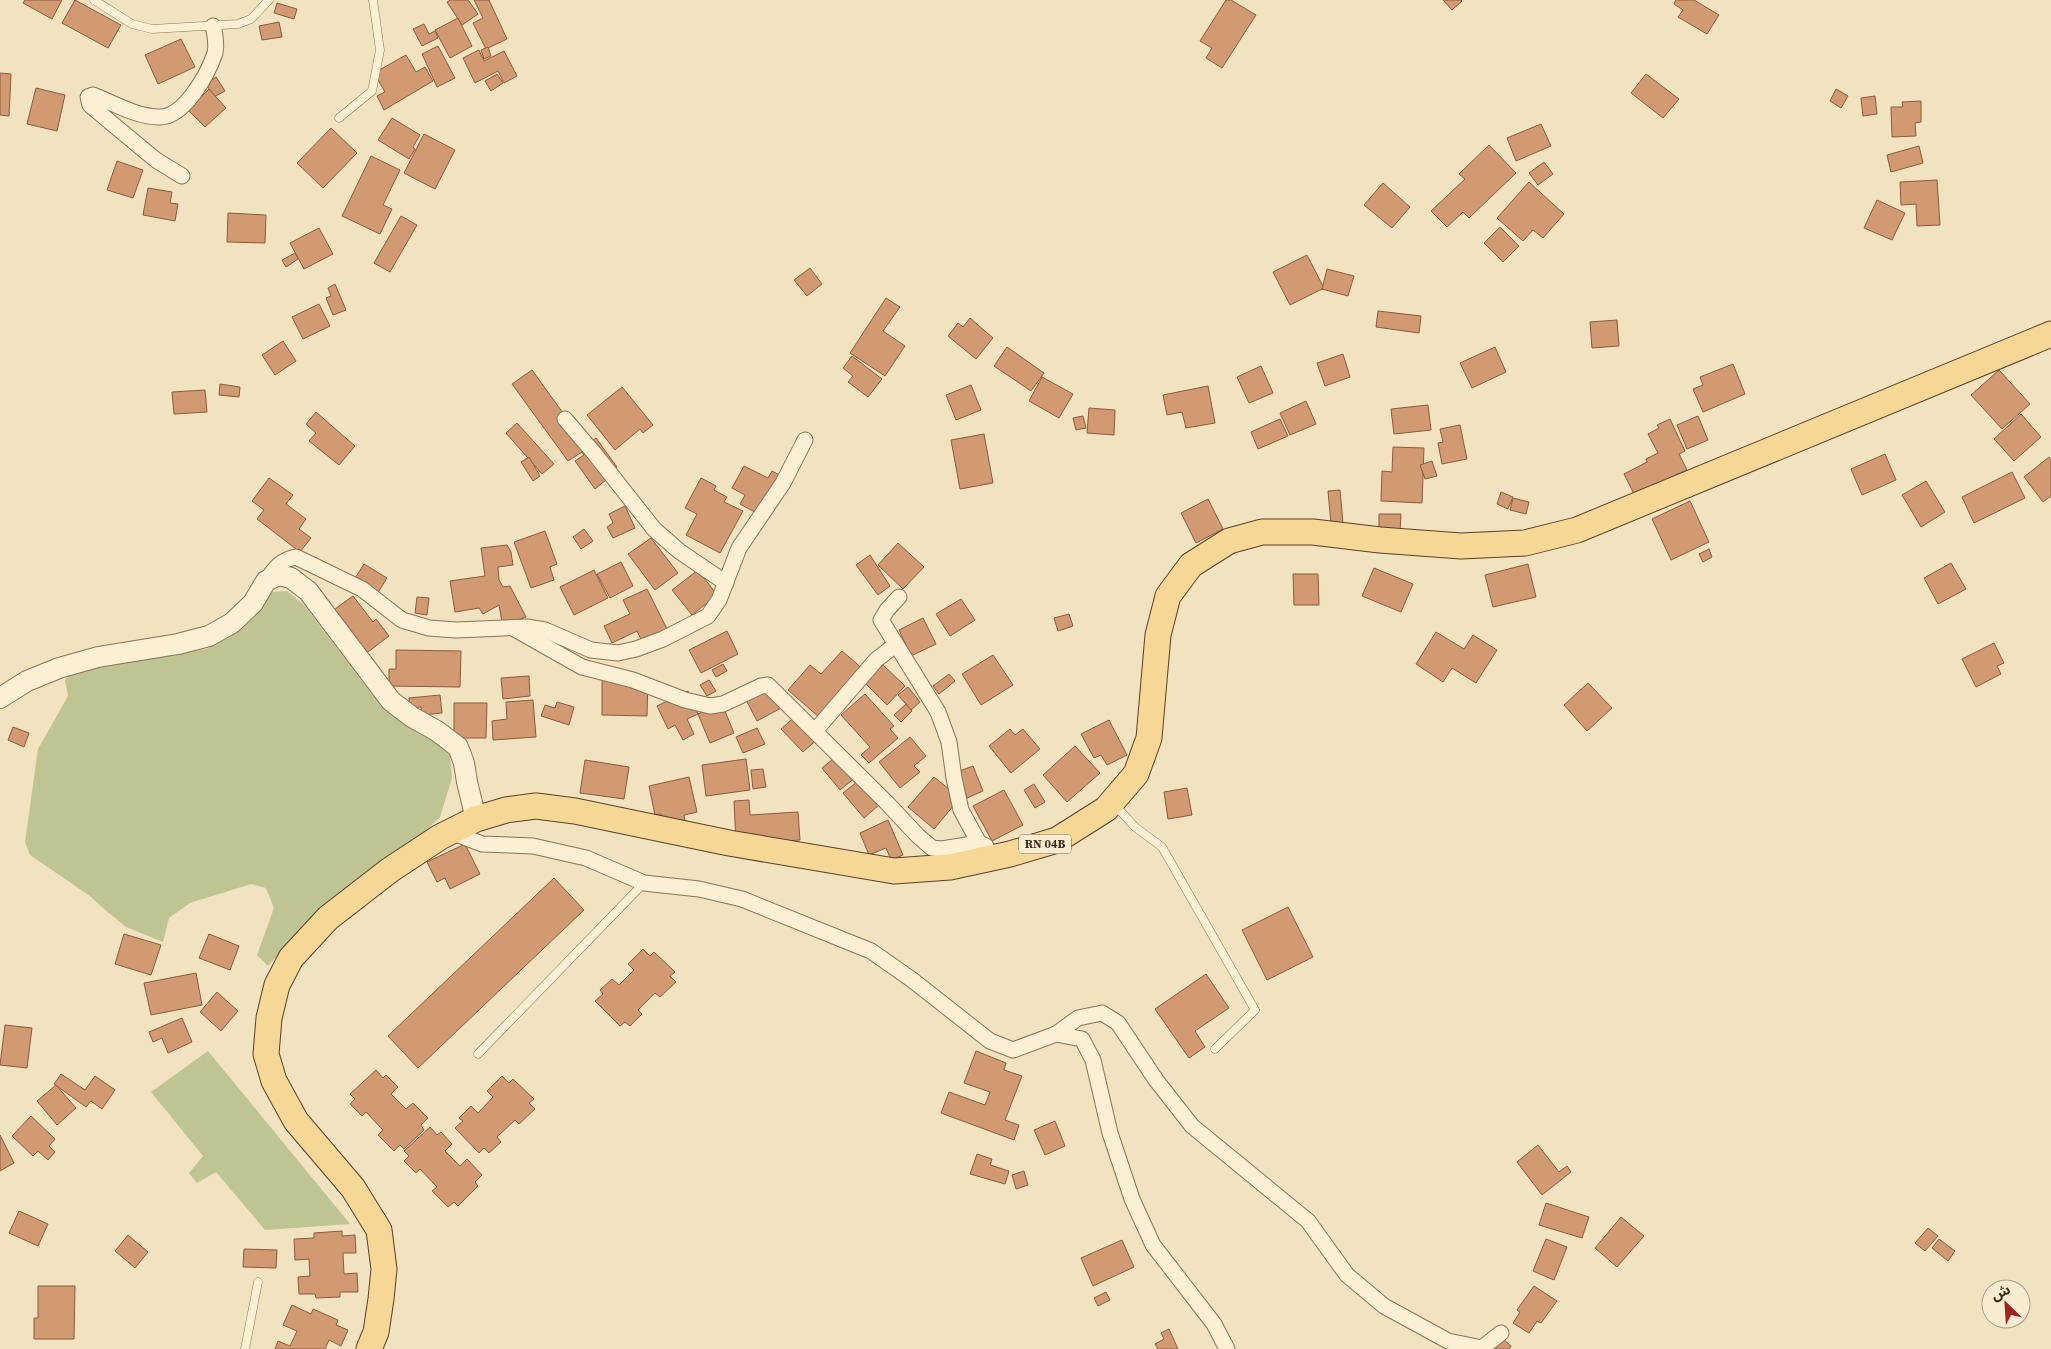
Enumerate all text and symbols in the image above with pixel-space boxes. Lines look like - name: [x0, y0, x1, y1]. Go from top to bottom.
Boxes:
- road number: RN 04B: [1019, 834, 1071, 854]
- north arrow: [1981, 1279, 2031, 1329]
- text: ش: [1988, 1279, 2013, 1305]

